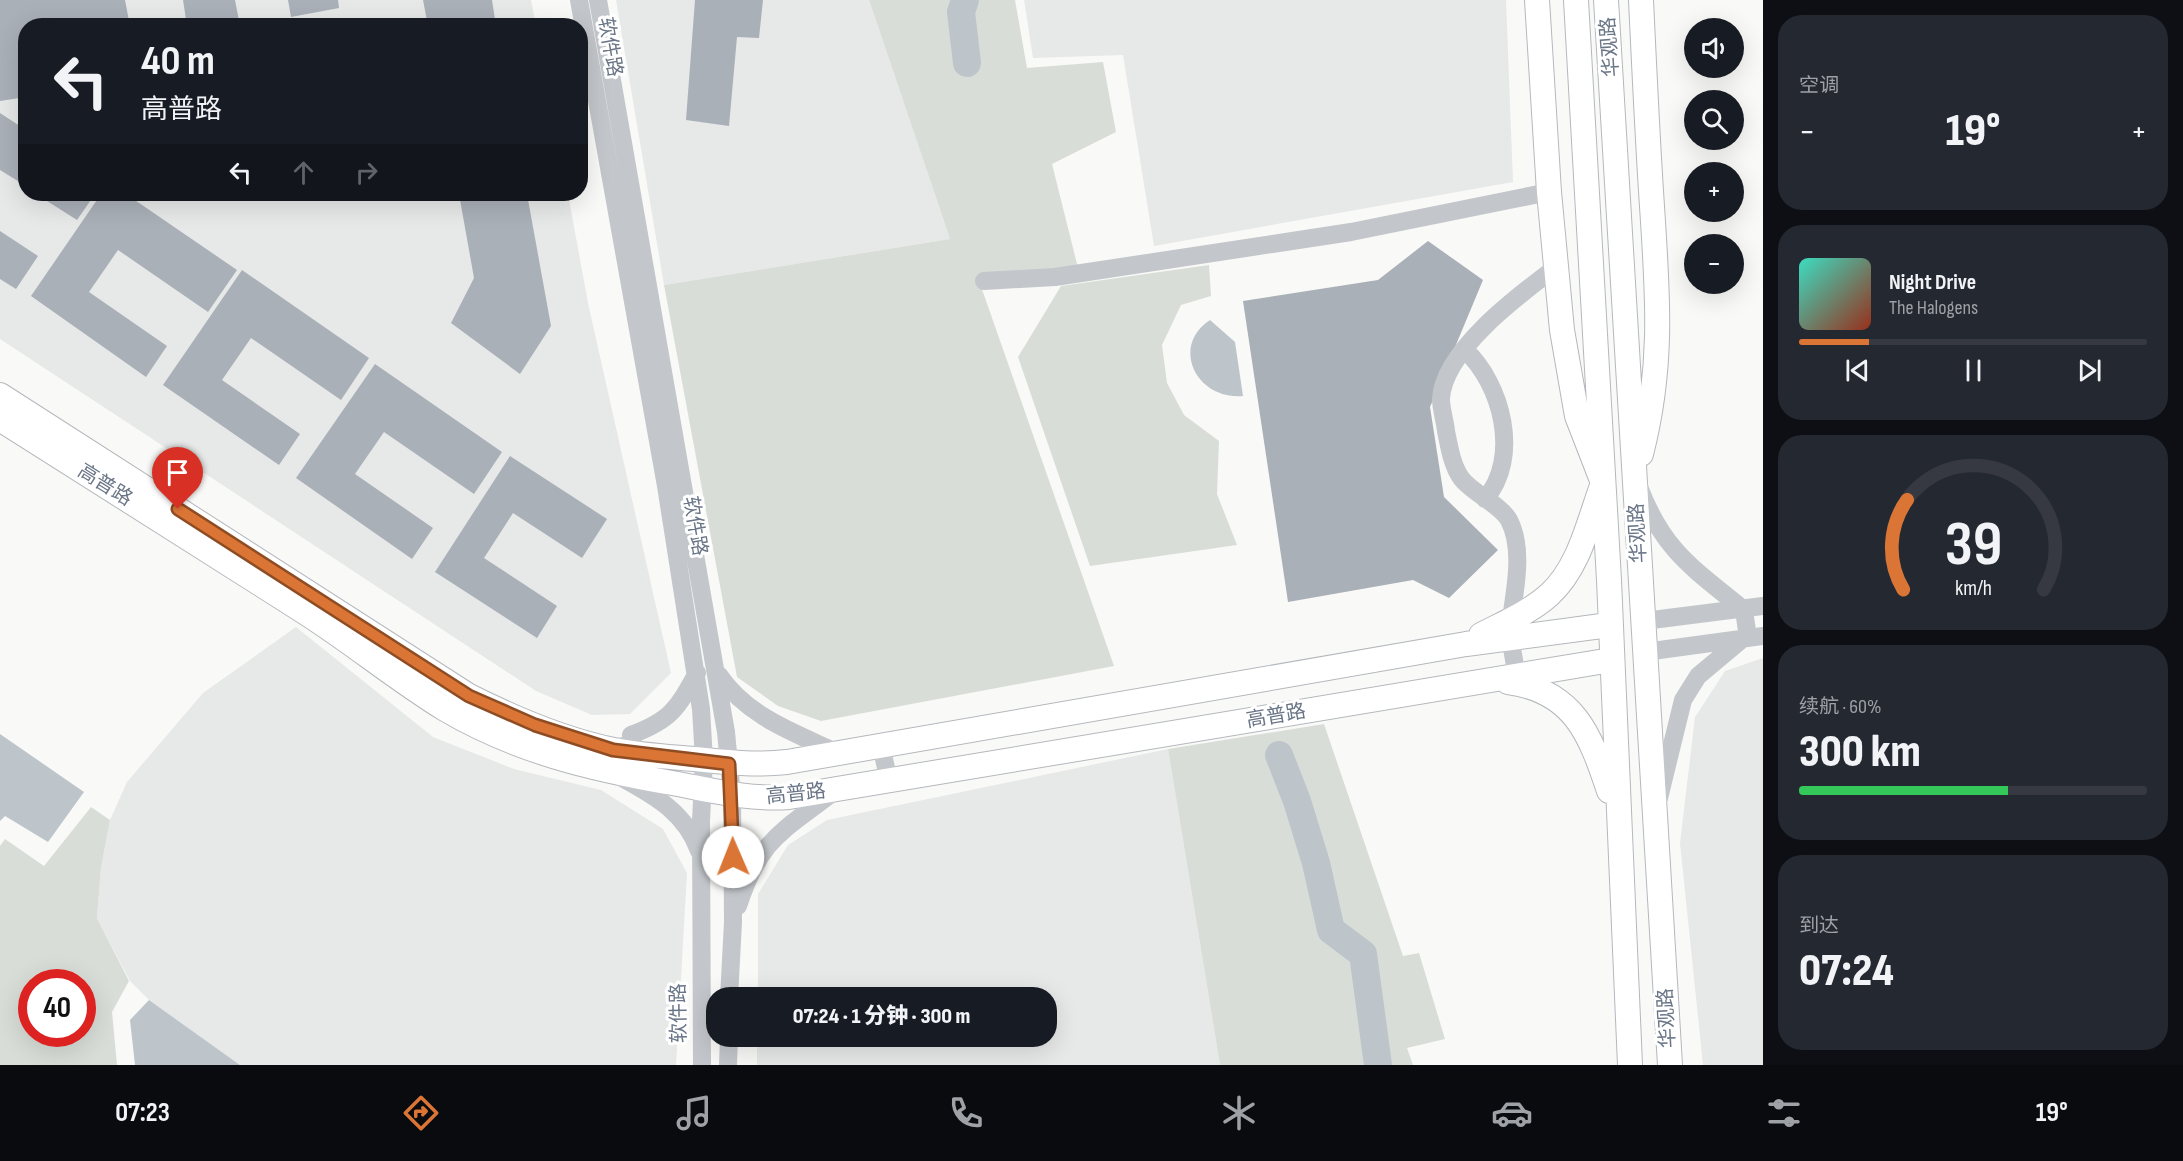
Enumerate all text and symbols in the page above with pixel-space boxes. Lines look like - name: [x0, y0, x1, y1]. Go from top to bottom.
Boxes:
- street label: 软件路: [593, 15, 627, 79]
- street label: 华观路: [1596, 16, 1624, 78]
- map controls: [1684, 18, 1744, 294]
- button: sound: [1684, 18, 1744, 78]
- text: 40 m: [141, 36, 215, 87]
- icon: left: [42, 42, 120, 120]
- text: 空调: [1799, 74, 1839, 98]
- button: search: [1684, 90, 1744, 150]
- text: 高普路: [141, 94, 222, 126]
- text: 19°: [1946, 104, 2000, 159]
- text: −: [1799, 112, 1815, 152]
- text: +: [2131, 112, 2147, 152]
- icon: left: [224, 156, 257, 189]
- icon: ahead: [287, 156, 320, 189]
- icon: right: [350, 156, 383, 189]
- button: +: [1684, 162, 1744, 222]
- button: −: [1684, 234, 1744, 294]
- text: Night Drive: [1889, 269, 1976, 296]
- text: The Halogens: [1889, 296, 1978, 320]
- icon: previous: [1841, 354, 1874, 387]
- icon: pause: [1957, 354, 1990, 387]
- icon: next: [2073, 354, 2106, 387]
- pin: [152, 447, 203, 509]
- icon: arrive: [161, 456, 194, 489]
- street label: 高普路: [73, 459, 137, 511]
- street label: 软件路: [678, 494, 712, 558]
- street label: 华观路: [1624, 502, 1652, 564]
- text: 39: [1944, 508, 2002, 583]
- text: km/h: [1954, 576, 1992, 601]
- text: 续航 · 60%: [1799, 695, 1882, 719]
- street label: 高普路: [1244, 699, 1308, 733]
- text: 300 km: [1799, 725, 1921, 780]
- street label: 高普路: [765, 779, 827, 809]
- position arrow: [701, 825, 765, 889]
- text: 到达: [1799, 914, 1839, 938]
- text: 07:24: [1799, 944, 1894, 999]
- speed limit sign: 40: [18, 969, 96, 1047]
- street label: 软件路: [666, 983, 692, 1043]
- street label: 华观路: [1653, 987, 1681, 1049]
- text: 07:24 · 1 分钟 · 300 m: [793, 1003, 970, 1030]
- icon: directions: [400, 1092, 442, 1134]
- icon: music: [673, 1092, 715, 1134]
- icon: phone: [945, 1092, 987, 1134]
- icon: climate: [1218, 1092, 1260, 1134]
- icon: car: [1491, 1092, 1533, 1134]
- icon: filters: [1763, 1092, 1805, 1134]
- text: 07:23: [115, 1097, 170, 1129]
- text: 19°: [2036, 1097, 2068, 1129]

